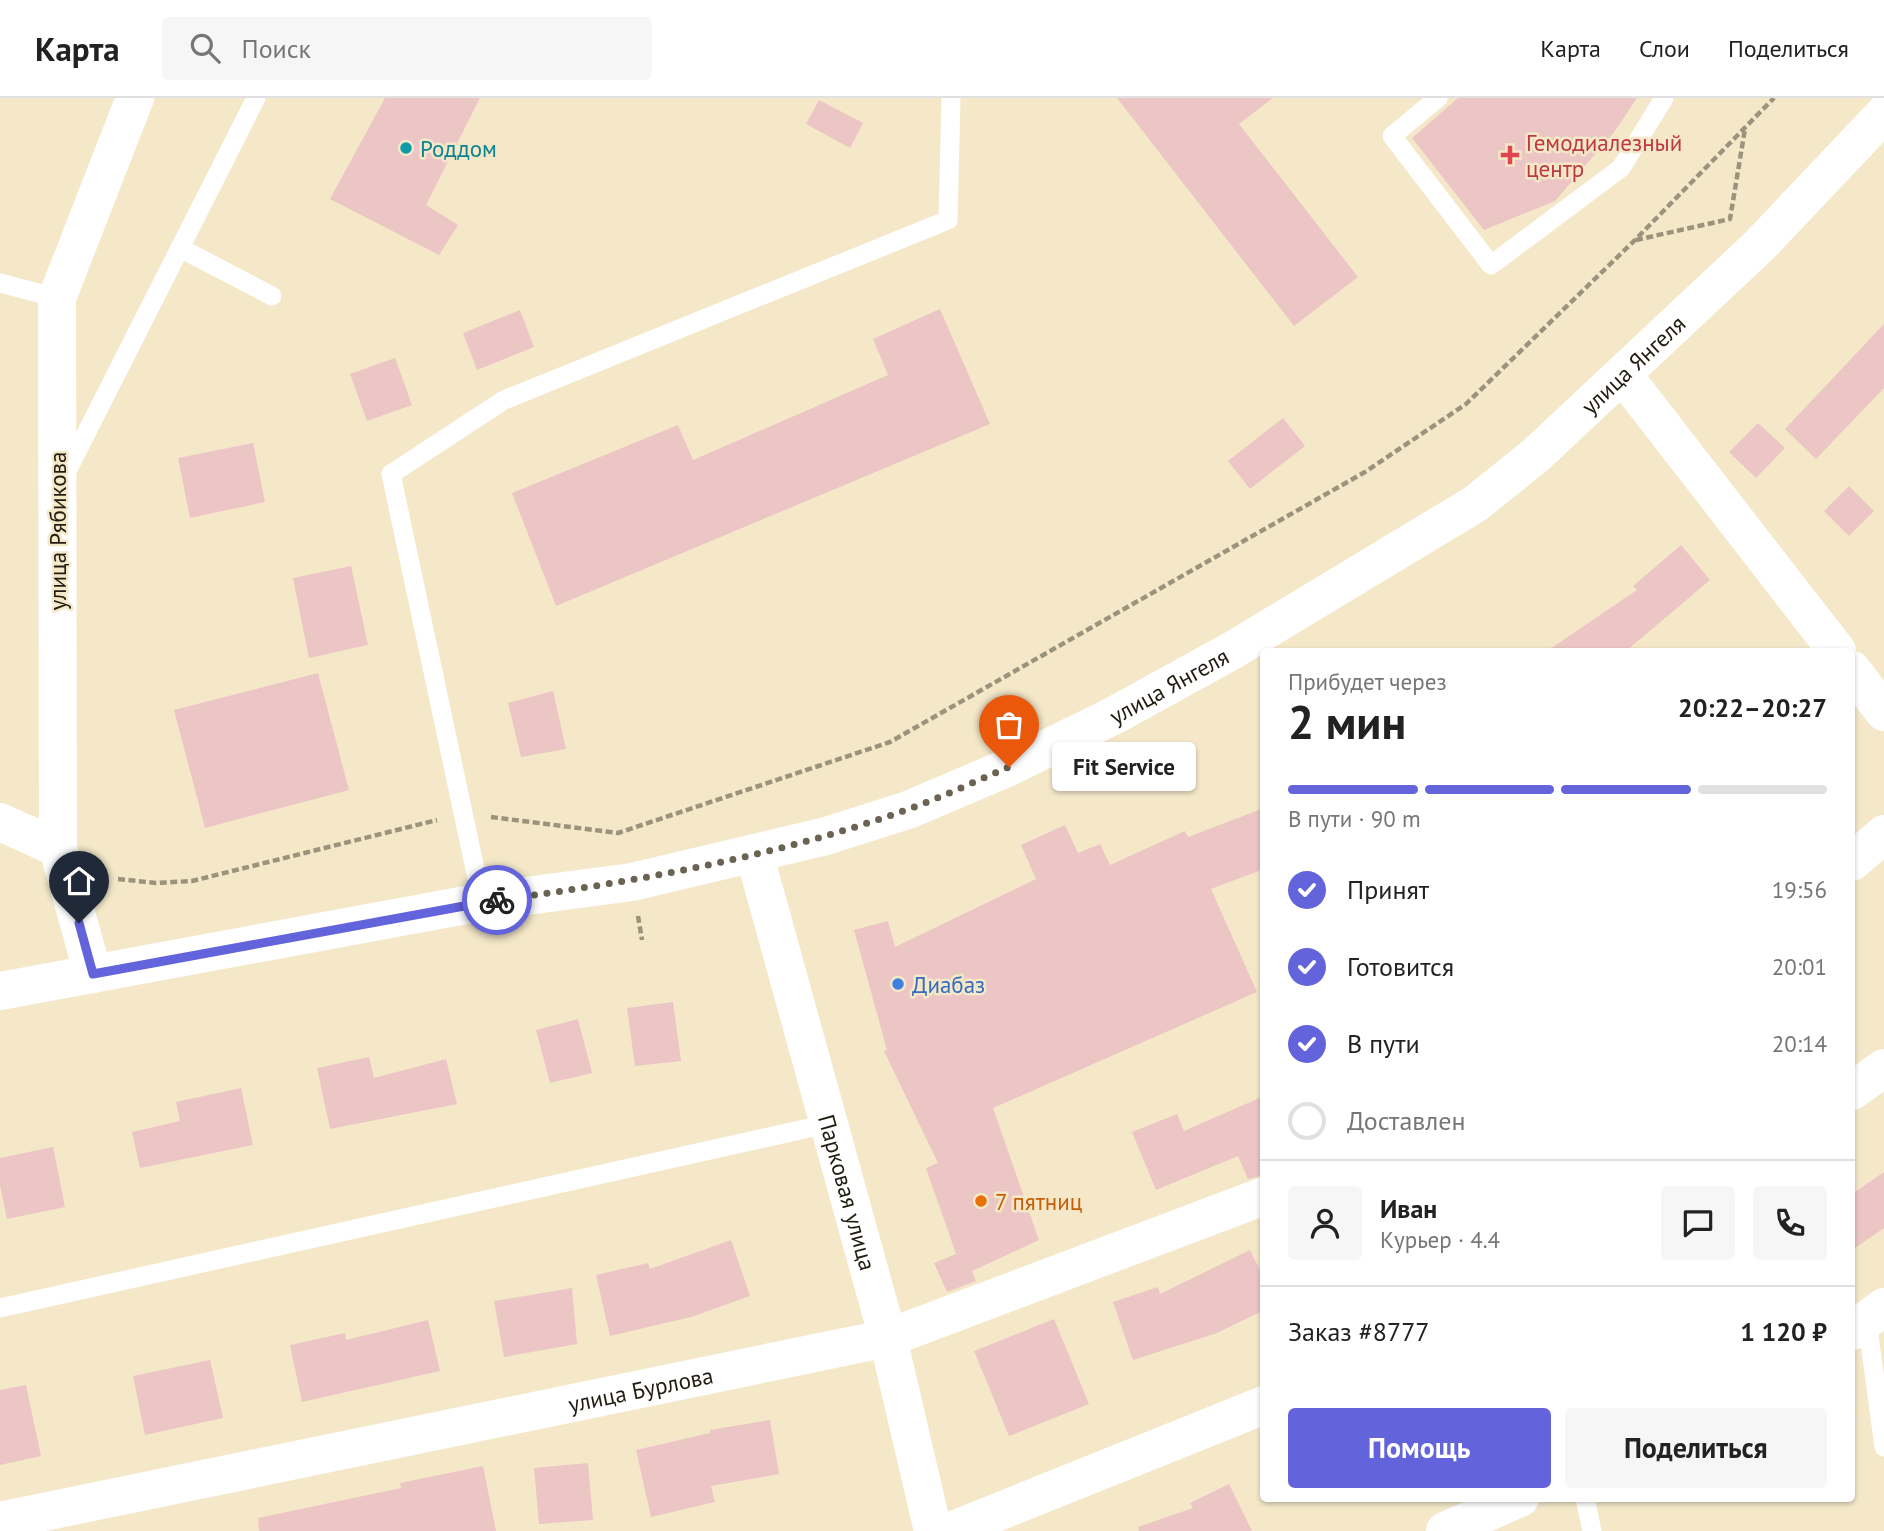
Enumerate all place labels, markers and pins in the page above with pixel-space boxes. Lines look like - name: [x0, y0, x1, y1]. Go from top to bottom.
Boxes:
- place label: Гемодиалезный центр: [1526, 128, 1682, 183]
- place label: Роддом: [420, 134, 497, 163]
- marker: Роддом: [398, 140, 414, 156]
- marker: Гемодиалезный центр: [1500, 145, 1520, 165]
- pin: [979, 695, 1039, 767]
- callout: Fit Service: [1051, 742, 1194, 792]
- pin: [49, 851, 109, 923]
- place label: Диабаз: [912, 970, 985, 999]
- marker: Диабаз: [890, 976, 906, 992]
- place label: 7 пятниц: [995, 1187, 1083, 1216]
- marker: 7 пятниц: [973, 1193, 989, 1209]

